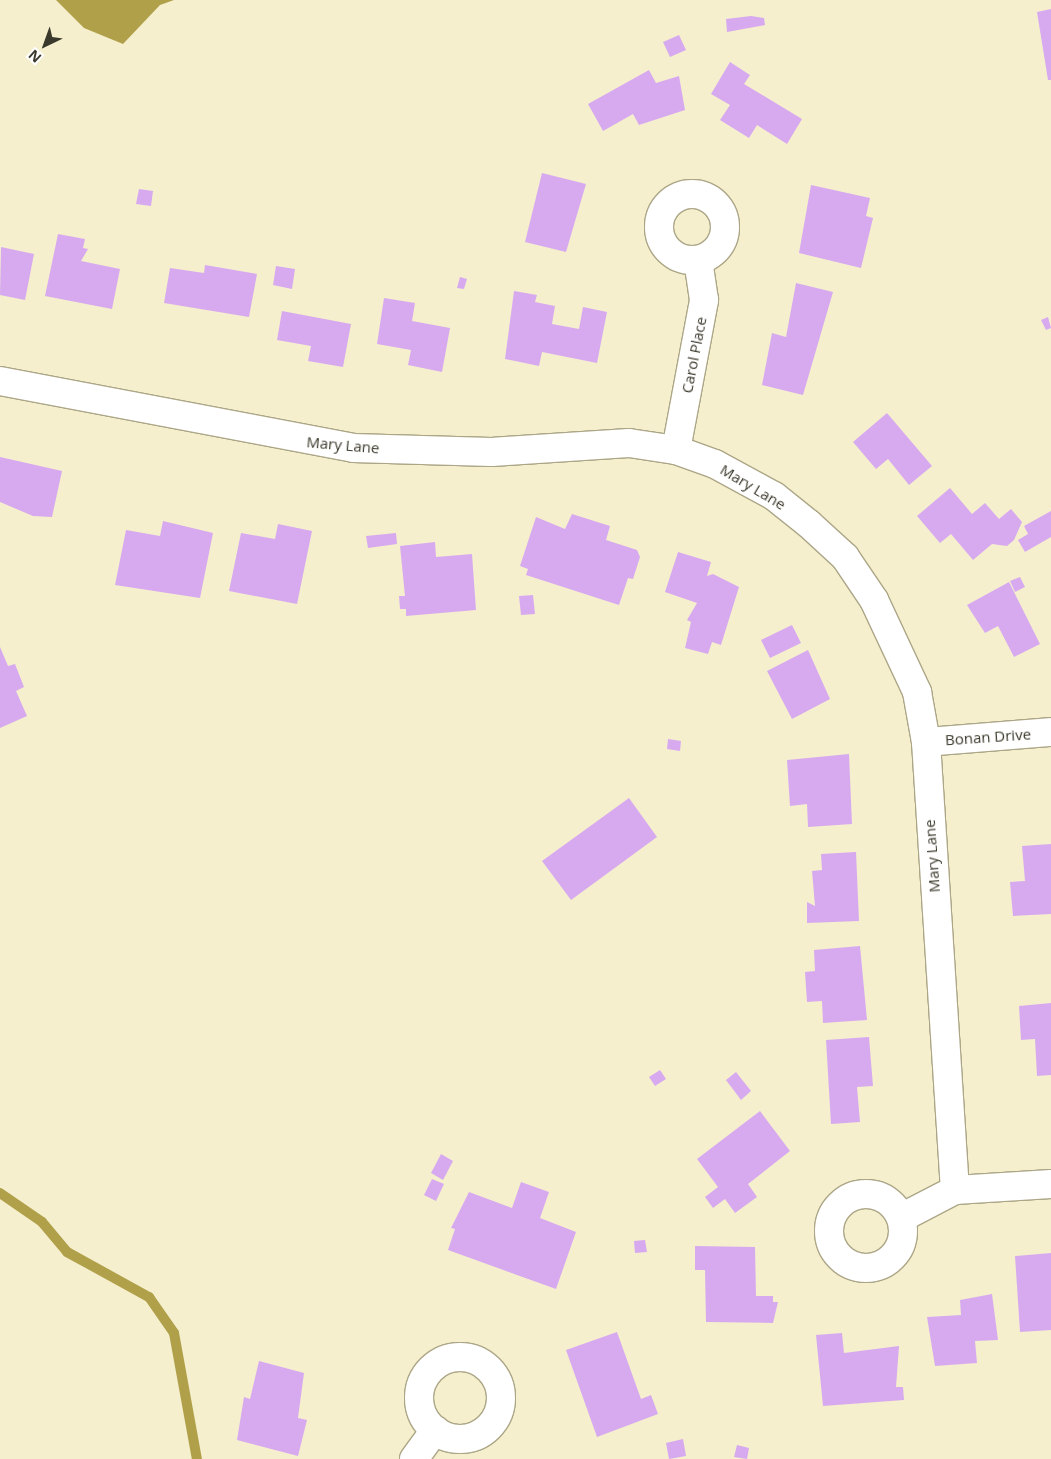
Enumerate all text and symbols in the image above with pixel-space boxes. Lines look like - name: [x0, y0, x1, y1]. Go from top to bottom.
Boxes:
- north arrow: [20, 20, 70, 70]
- text: N: [24, 46, 45, 67]
- street label: Carol Place: [678, 315, 710, 395]
- street label: Mary Lane: [306, 433, 380, 457]
- street label: Mary Lane: [717, 460, 789, 514]
- street label: Bonan Drive: [944, 725, 1032, 749]
- street label: Mary Lane: [920, 819, 944, 893]

